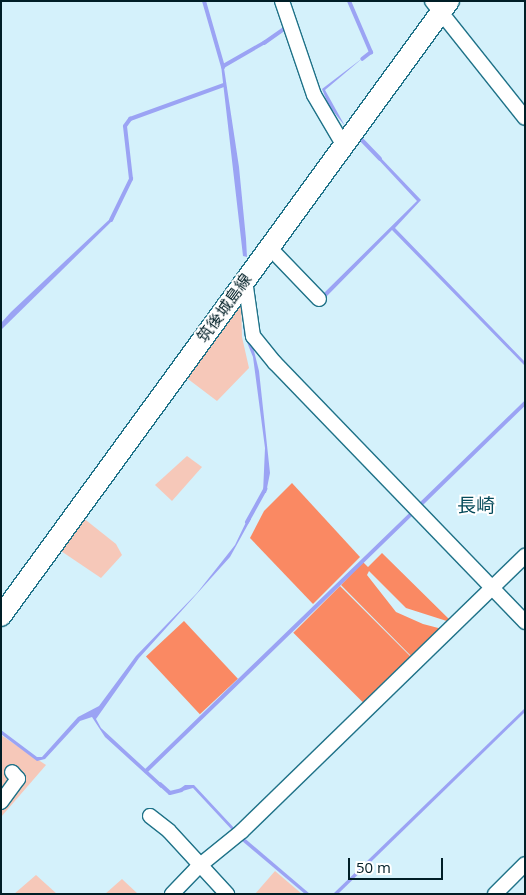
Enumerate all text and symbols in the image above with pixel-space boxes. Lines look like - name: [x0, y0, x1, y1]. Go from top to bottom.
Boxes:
- street label: 筑後城島線: [193, 270, 255, 346]
- district label: 長崎: [457, 495, 495, 517]
- scale bar: [351, 848, 446, 880]
- text: 50 m: [356, 857, 391, 877]

